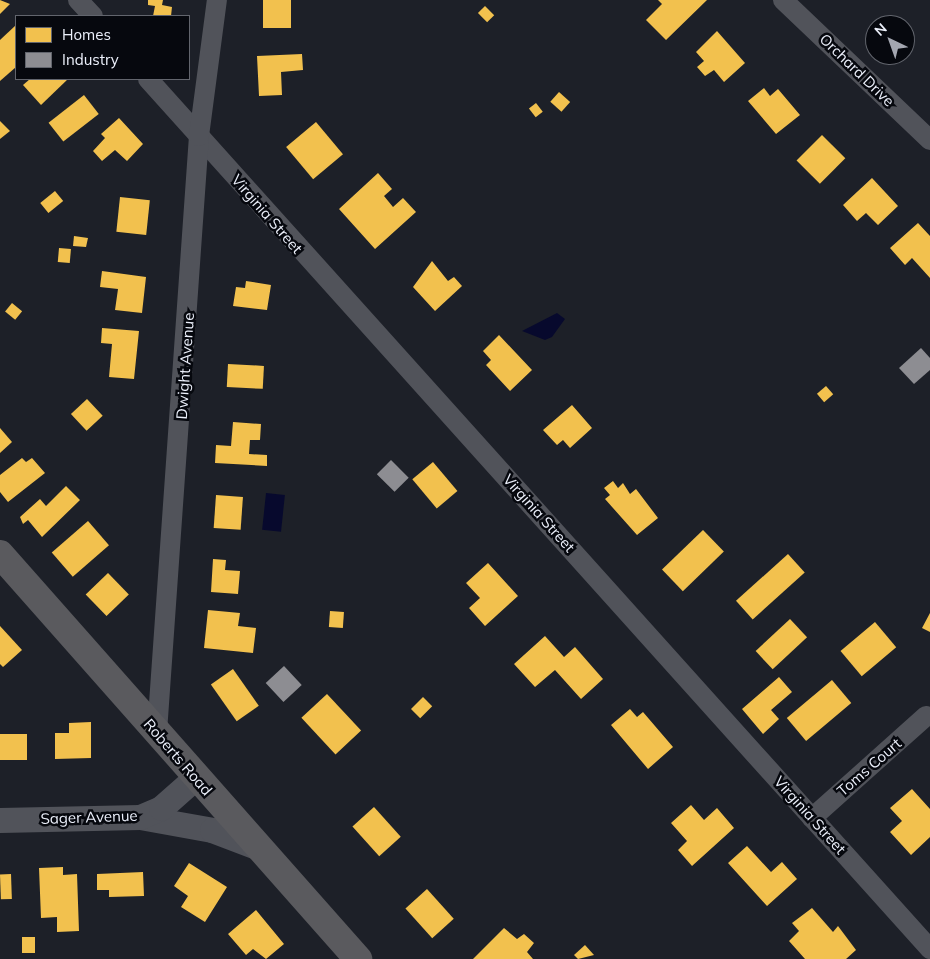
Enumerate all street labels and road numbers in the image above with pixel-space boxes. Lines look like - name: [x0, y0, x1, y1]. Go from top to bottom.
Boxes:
- street label: Orchard Drive: [816, 30, 898, 110]
- street label: Virginia Street: [228, 171, 306, 257]
- street label: Dwight Avenue: [172, 312, 198, 420]
- street label: Virginia Street: [499, 470, 579, 556]
- street label: Roberts Road: [140, 715, 216, 799]
- street label: Toms Court: [833, 734, 905, 800]
- street label: Virginia Street: [770, 772, 850, 858]
- street label: Sager Avenue: [40, 806, 138, 828]

